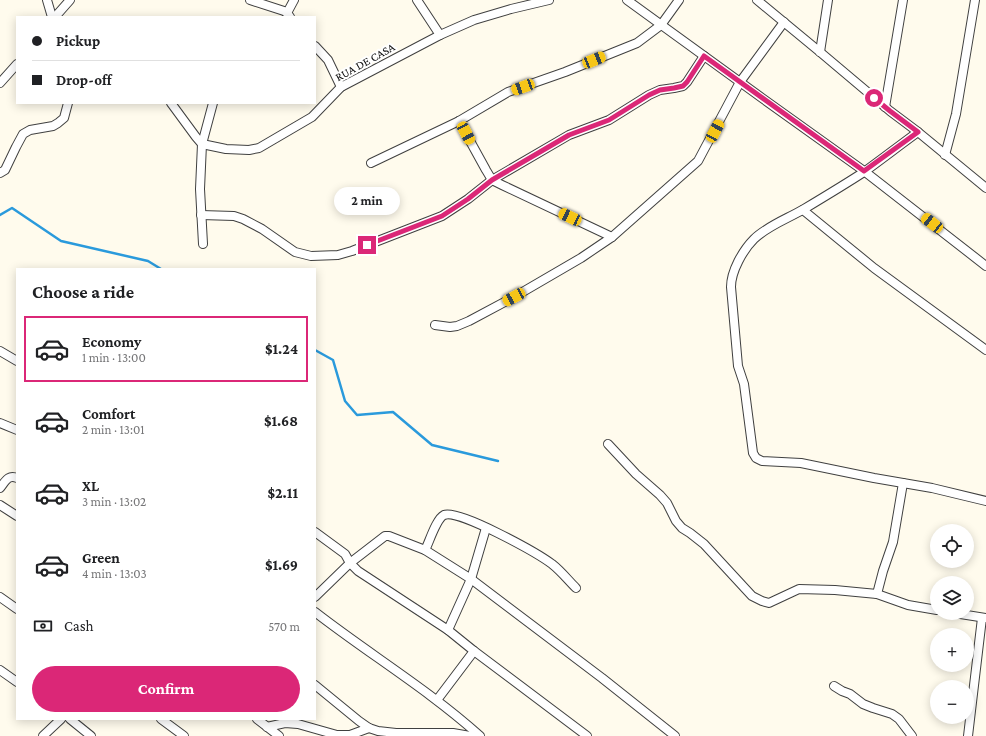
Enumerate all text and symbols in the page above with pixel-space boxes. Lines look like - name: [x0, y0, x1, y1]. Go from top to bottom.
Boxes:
- text: Pickup: [56, 33, 100, 49]
- street label: RUA DE CASA: [333, 40, 397, 84]
- car: [581, 50, 607, 70]
- text: Drop-off: [56, 72, 112, 88]
- car: [510, 77, 536, 97]
- route start: [865, 89, 883, 107]
- car: [704, 118, 726, 144]
- car: [455, 120, 477, 146]
- callout: 2 min: [334, 187, 400, 215]
- text: 2 min: [351, 193, 383, 208]
- car: [557, 206, 583, 228]
- car: [919, 211, 945, 235]
- route end: [358, 236, 376, 254]
- text: Choose a ride: [32, 282, 134, 302]
- car: [501, 286, 527, 308]
- icon: car: [34, 331, 70, 367]
- text: Economy: [82, 334, 141, 350]
- text: $1.24: [265, 341, 298, 357]
- text: 1 min · 13:00: [82, 350, 146, 365]
- icon: car: [34, 403, 70, 439]
- text: Comfort: [82, 406, 136, 422]
- text: $1.68: [264, 413, 298, 429]
- text: 2 min · 13:01: [82, 422, 145, 437]
- icon: car: [34, 475, 70, 511]
- text: XL: [82, 478, 99, 494]
- text: $2.11: [267, 485, 298, 501]
- text: 3 min · 13:02: [82, 494, 146, 509]
- map controls: [930, 524, 974, 724]
- button: locate: [930, 524, 974, 568]
- icon: car: [34, 547, 70, 583]
- text: Green: [82, 550, 120, 566]
- text: $1.69: [265, 557, 298, 573]
- text: 4 min · 13:03: [82, 566, 147, 581]
- button: layers: [930, 576, 974, 620]
- icon: cash: [32, 615, 54, 637]
- text: Cash: [64, 618, 94, 634]
- text: 570 m: [268, 619, 300, 634]
- button: +: [930, 628, 974, 672]
- button: Confirm: [32, 666, 300, 712]
- button: −: [930, 680, 974, 724]

